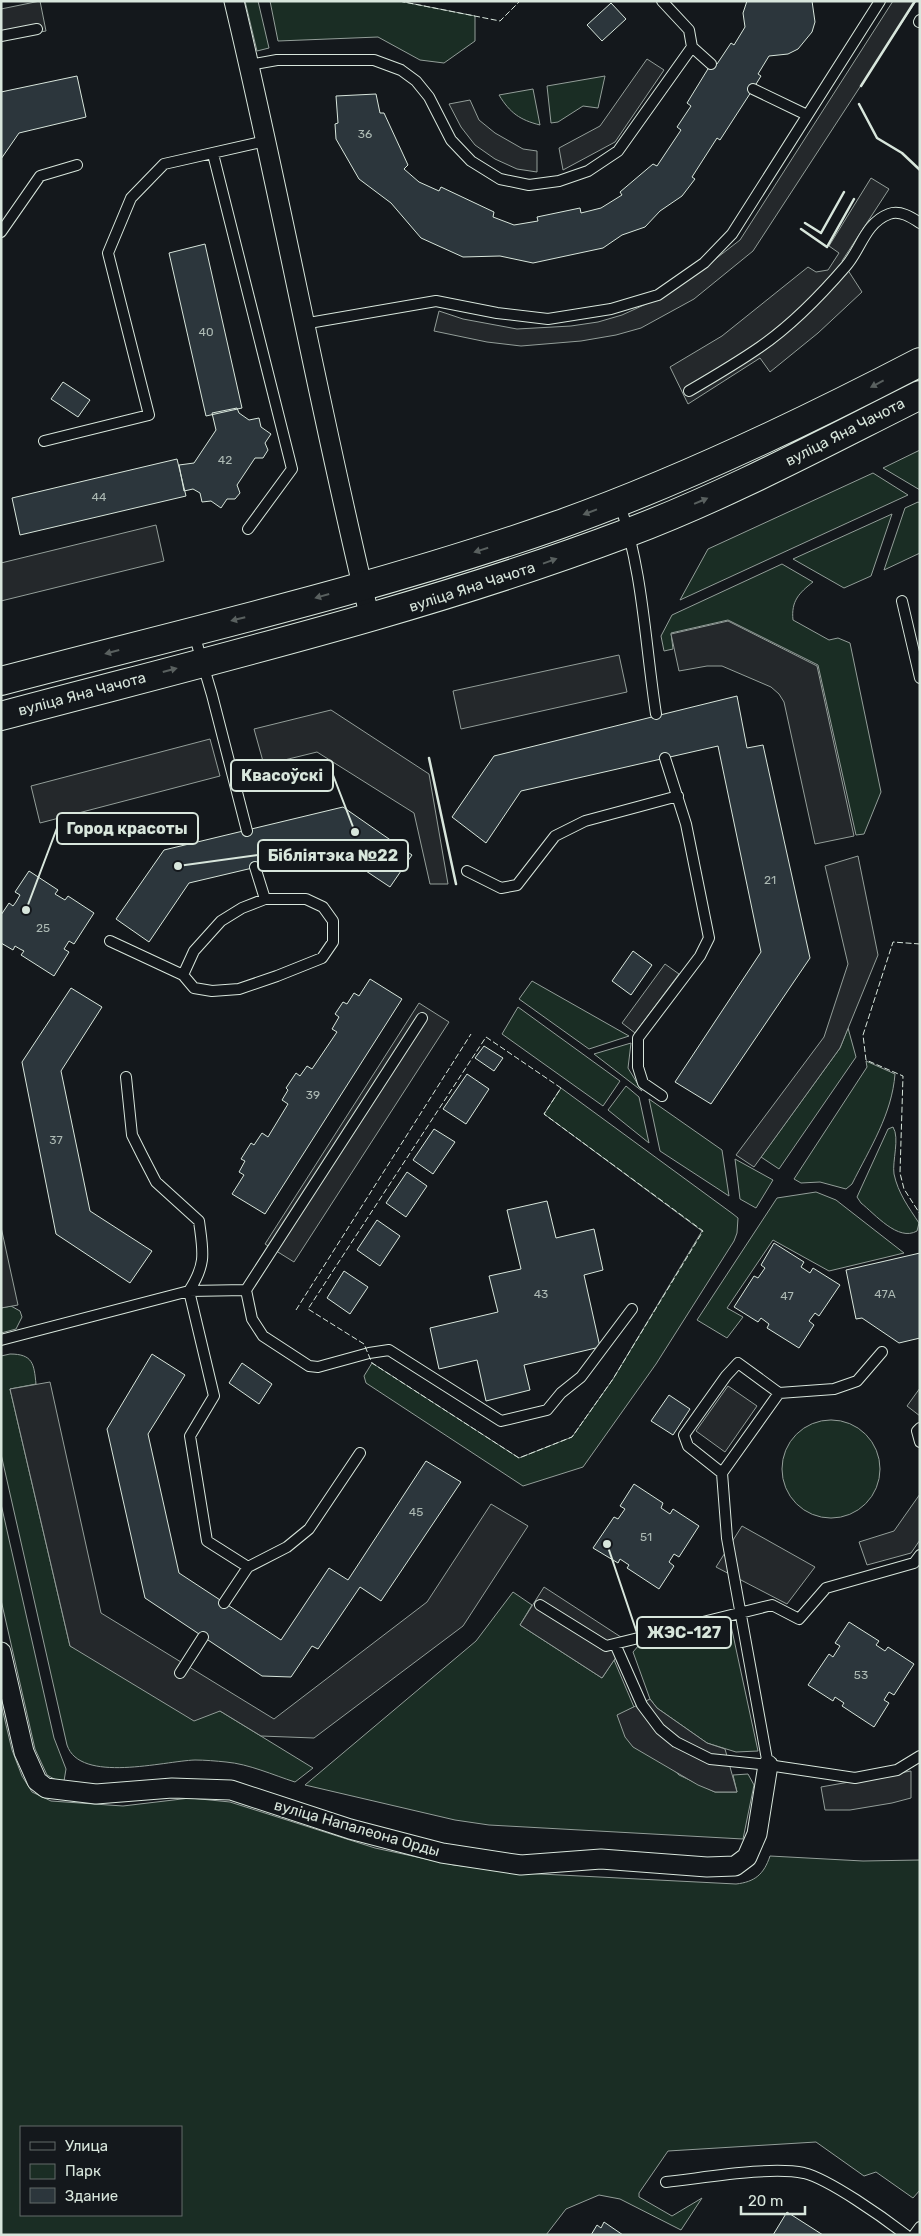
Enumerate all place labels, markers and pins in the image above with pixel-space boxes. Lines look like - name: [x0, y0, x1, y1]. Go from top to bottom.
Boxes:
- callout: Квасоўскі: [231, 760, 333, 791]
- callout: Город красоты: [57, 813, 198, 844]
- callout: Бібліятэка №22: [258, 840, 408, 871]
- callout: ЖЭС-127: [637, 1617, 731, 1648]

